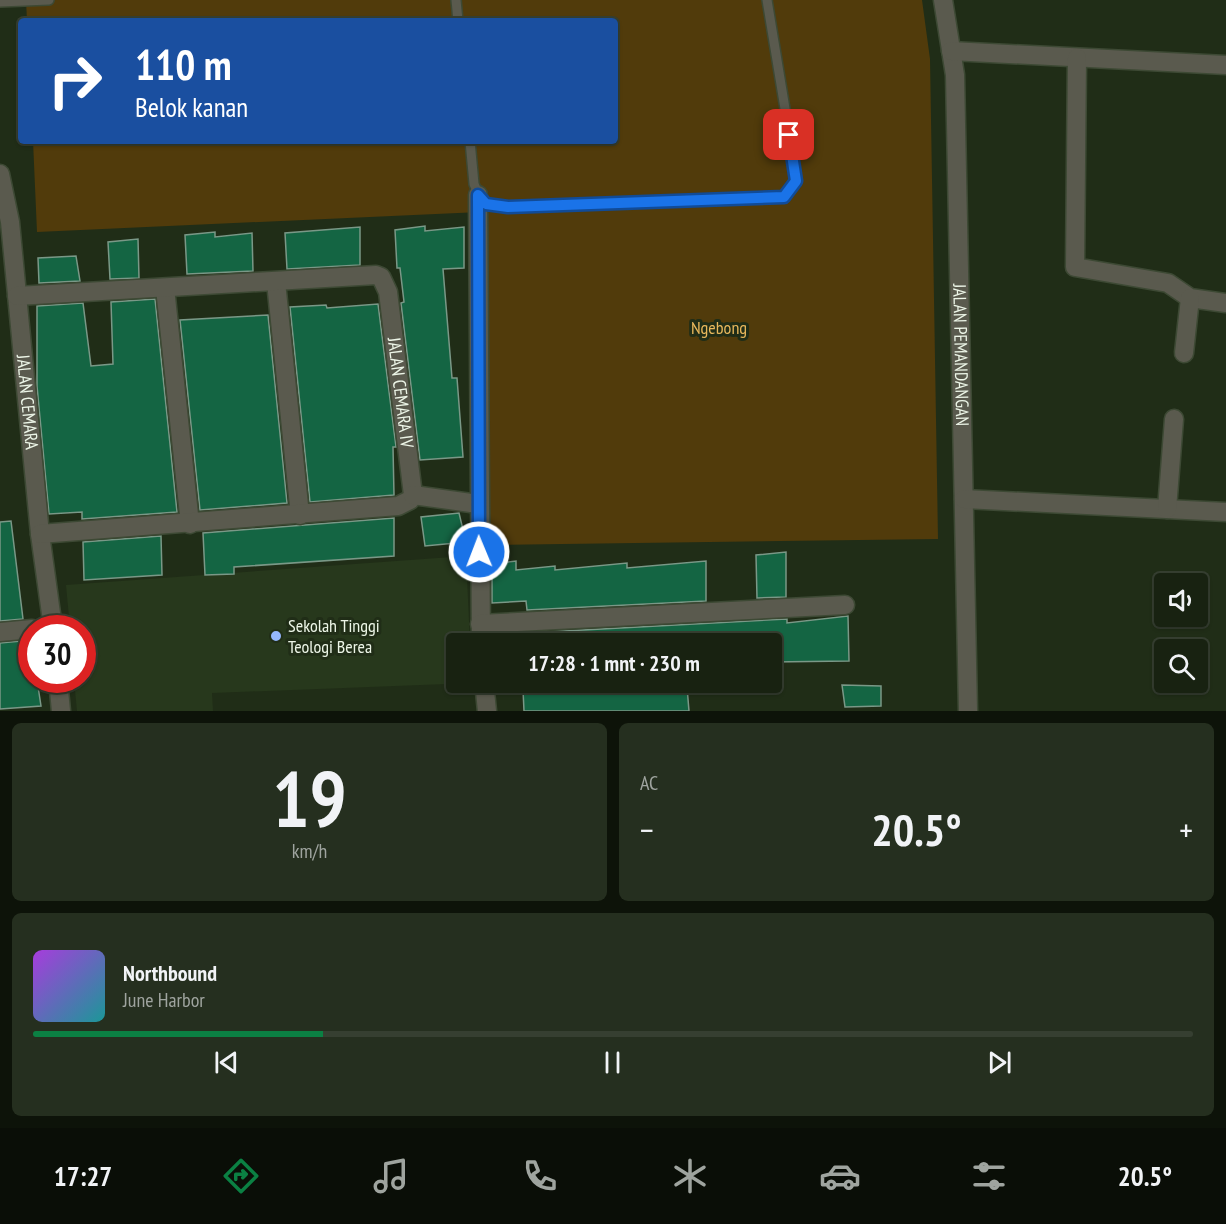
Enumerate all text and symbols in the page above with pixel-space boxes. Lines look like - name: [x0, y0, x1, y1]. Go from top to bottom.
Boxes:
- text: 110 m: [135, 37, 232, 92]
- icon: right: [36, 42, 114, 120]
- text: Belok kanan: [135, 90, 248, 124]
- pin: [763, 109, 814, 160]
- icon: arrive: [772, 118, 805, 151]
- street label: JALAN PEMANDANGAN: [948, 283, 974, 426]
- park label: Ngebong: [691, 316, 747, 339]
- street label: JALAN CEMARA IV: [383, 335, 419, 450]
- street label: JALAN CEMARA: [12, 353, 44, 451]
- position arrow: [447, 520, 511, 584]
- map controls: [1154, 573, 1208, 693]
- button: sound: [1154, 573, 1208, 627]
- place label: Sekolah Tinggi Teologi Berea: [288, 614, 380, 658]
- speed limit sign: 30: [18, 615, 96, 693]
- marker: Sekolah Tinggi Teologi Berea: [269, 629, 283, 643]
- button: search: [1154, 639, 1208, 693]
- text: 17:28 · 1 mnt · 230 m: [528, 649, 700, 677]
- text: 19: [272, 748, 347, 849]
- text: AC: [640, 770, 658, 796]
- text: 20.5°: [871, 800, 962, 858]
- text: −: [640, 808, 654, 851]
- text: +: [1179, 808, 1193, 851]
- text: km/h: [292, 838, 327, 864]
- text: Northbound: [123, 959, 217, 987]
- text: June Harbor: [123, 987, 205, 1013]
- icon: previous: [210, 1046, 243, 1079]
- icon: pause: [596, 1046, 629, 1079]
- icon: next: [983, 1046, 1016, 1079]
- icon: directions: [220, 1155, 262, 1197]
- icon: music: [370, 1155, 412, 1197]
- icon: phone: [519, 1155, 561, 1197]
- icon: climate: [669, 1155, 711, 1197]
- icon: car: [819, 1155, 861, 1197]
- icon: filters: [968, 1155, 1010, 1197]
- text: 17:27: [54, 1159, 112, 1193]
- text: 20.5°: [1118, 1159, 1172, 1193]

